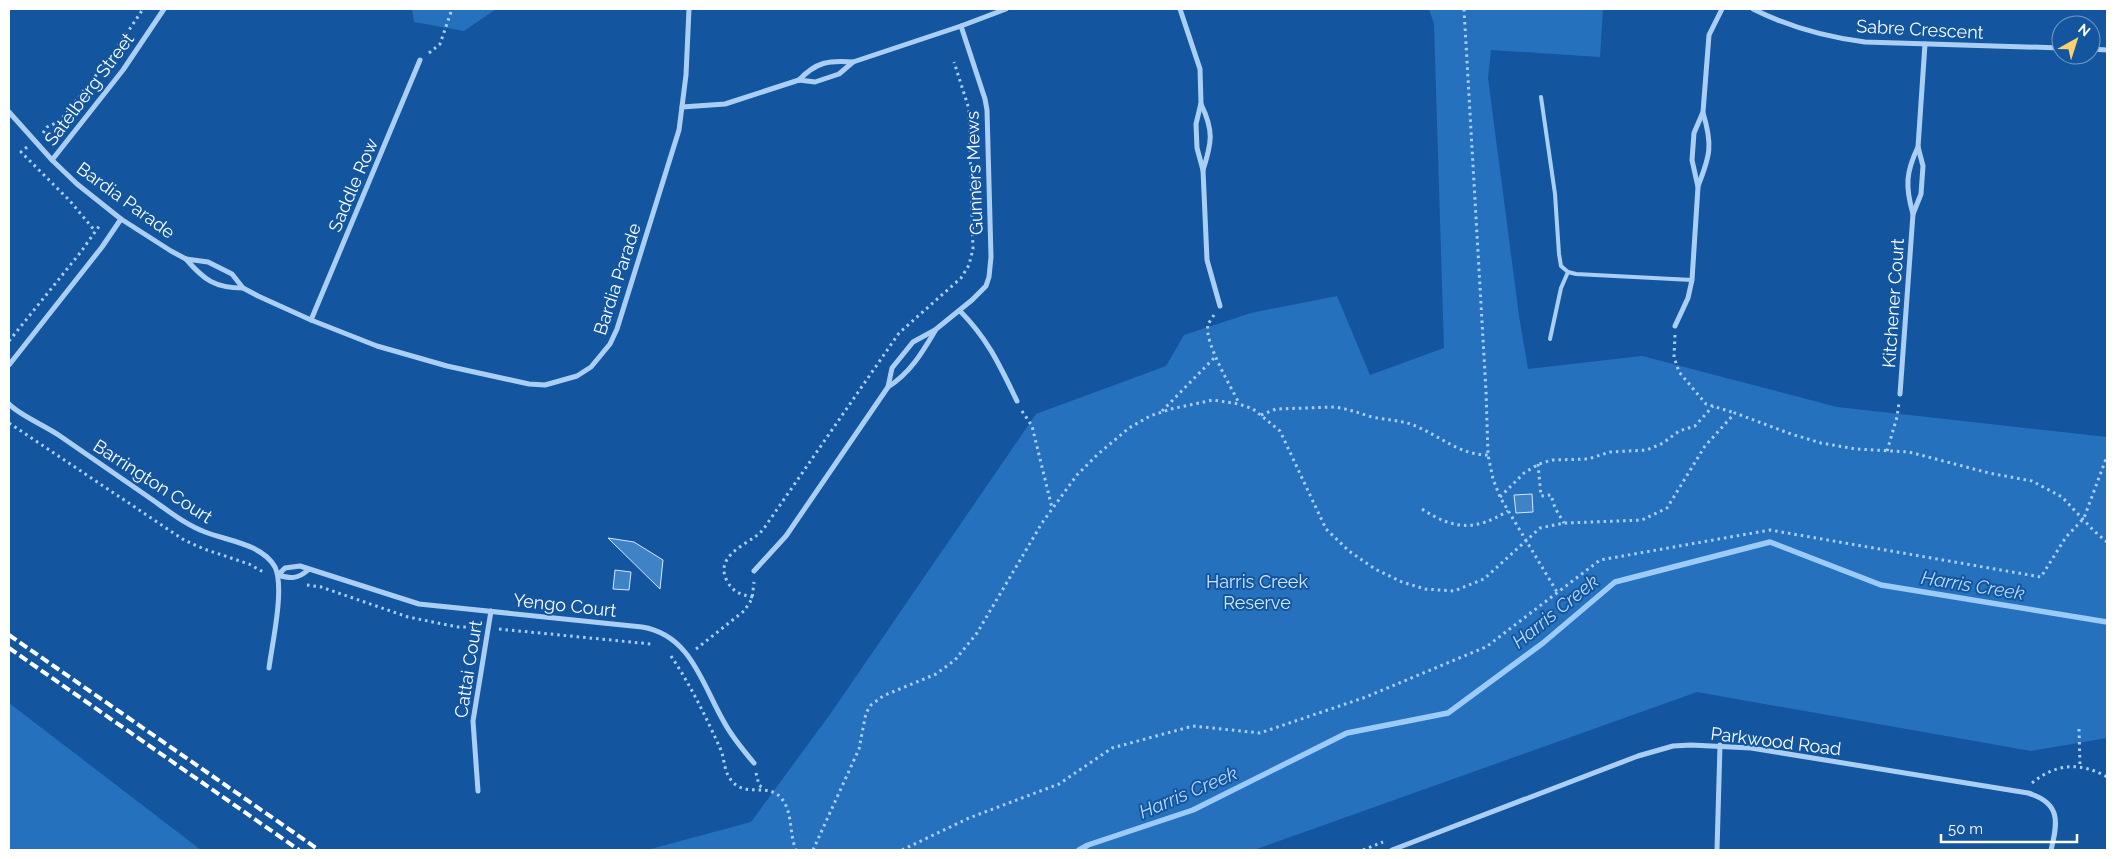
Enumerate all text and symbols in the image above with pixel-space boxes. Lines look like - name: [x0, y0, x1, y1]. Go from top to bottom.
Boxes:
- street label: Sabre Crescent: [1856, 15, 1984, 43]
- north arrow: [2051, 15, 2101, 65]
- text: N: [2075, 20, 2093, 39]
- street label: Satelberg Street: [40, 29, 138, 149]
- street label: Gunners Mews: [961, 110, 987, 235]
- street label: Saddle Row: [324, 135, 382, 235]
- street label: Bardia Parade: [73, 157, 180, 243]
- street label: Bardia Parade: [589, 220, 645, 337]
- street label: Kitchener Court: [1878, 237, 1908, 369]
- street label: Barrington Court: [90, 435, 216, 527]
- water label: Harris Creek: [1920, 566, 2026, 604]
- water label: Harris Creek: [1507, 570, 1603, 652]
- park label: Harris Creek Reserve: [1206, 571, 1308, 613]
- street label: Yengo Court: [512, 589, 618, 621]
- street label: Cattai Court: [450, 619, 486, 719]
- street label: Parkwood Road: [1709, 723, 1843, 759]
- water label: Harris Creek: [1136, 761, 1240, 823]
- scale bar: [1941, 812, 2077, 844]
- text: 50 m: [1948, 820, 1983, 838]

